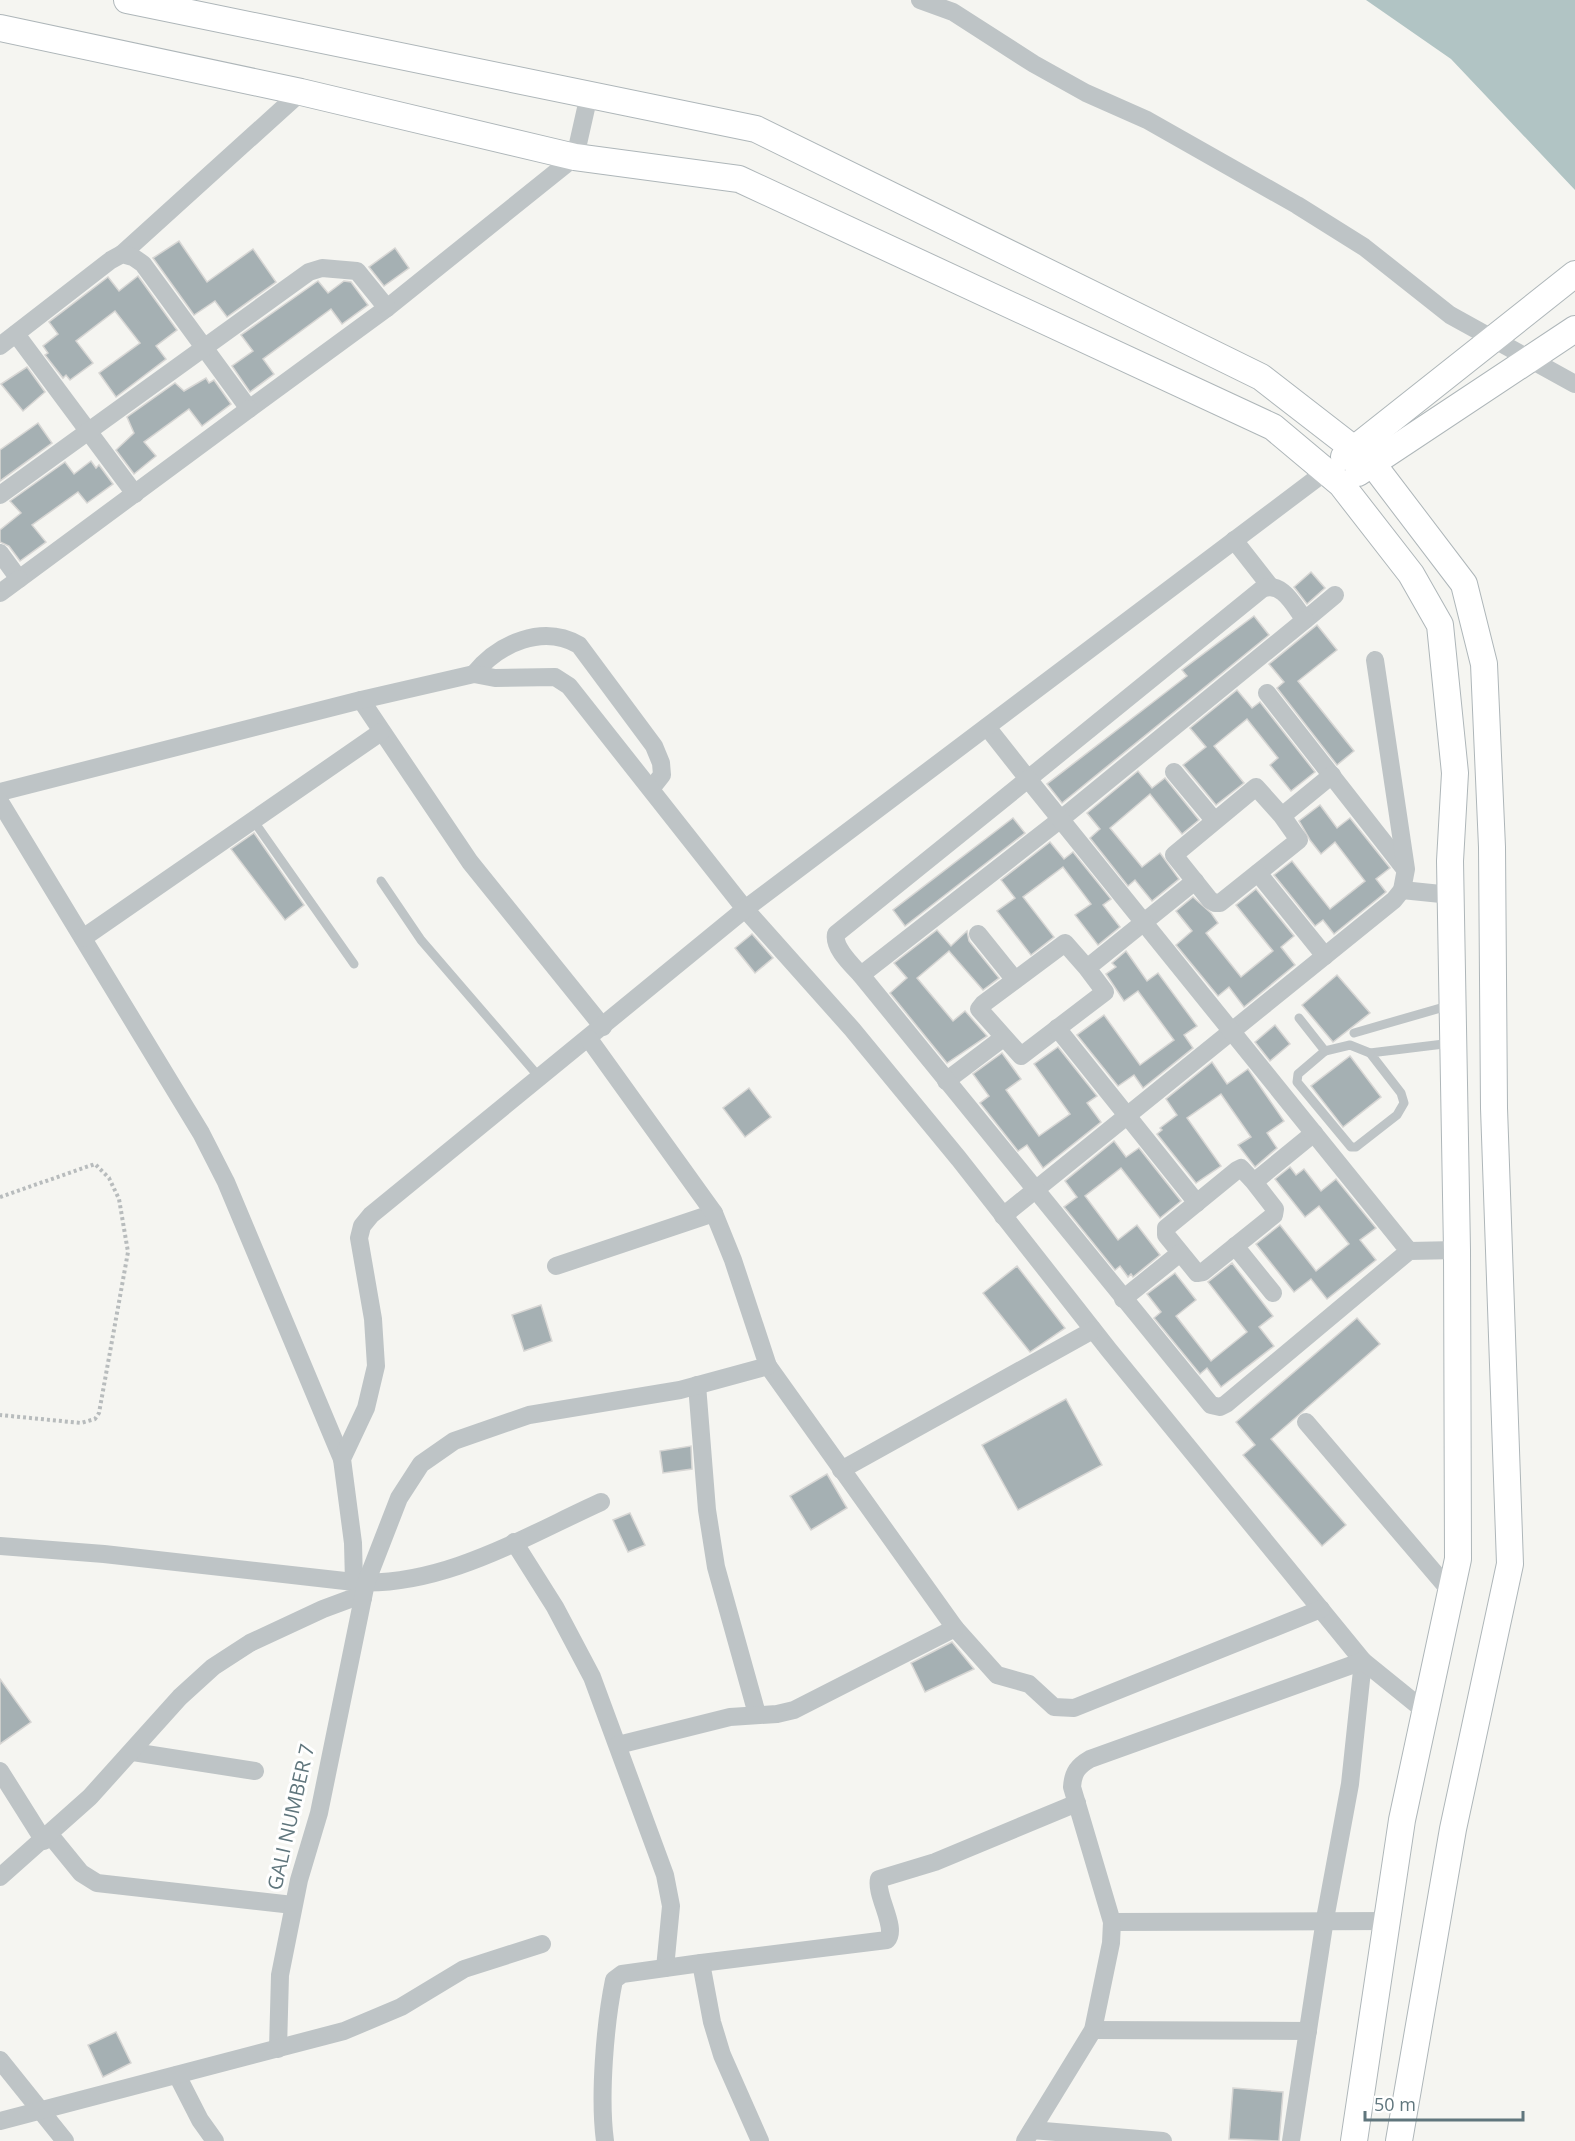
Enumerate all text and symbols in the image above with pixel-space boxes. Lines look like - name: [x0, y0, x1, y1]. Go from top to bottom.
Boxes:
- street label: GALI NUMBER 7: [261, 1741, 320, 1893]
- scale bar: [1365, 2084, 1522, 2122]
- text: 50 m: [1374, 2092, 1416, 2116]

